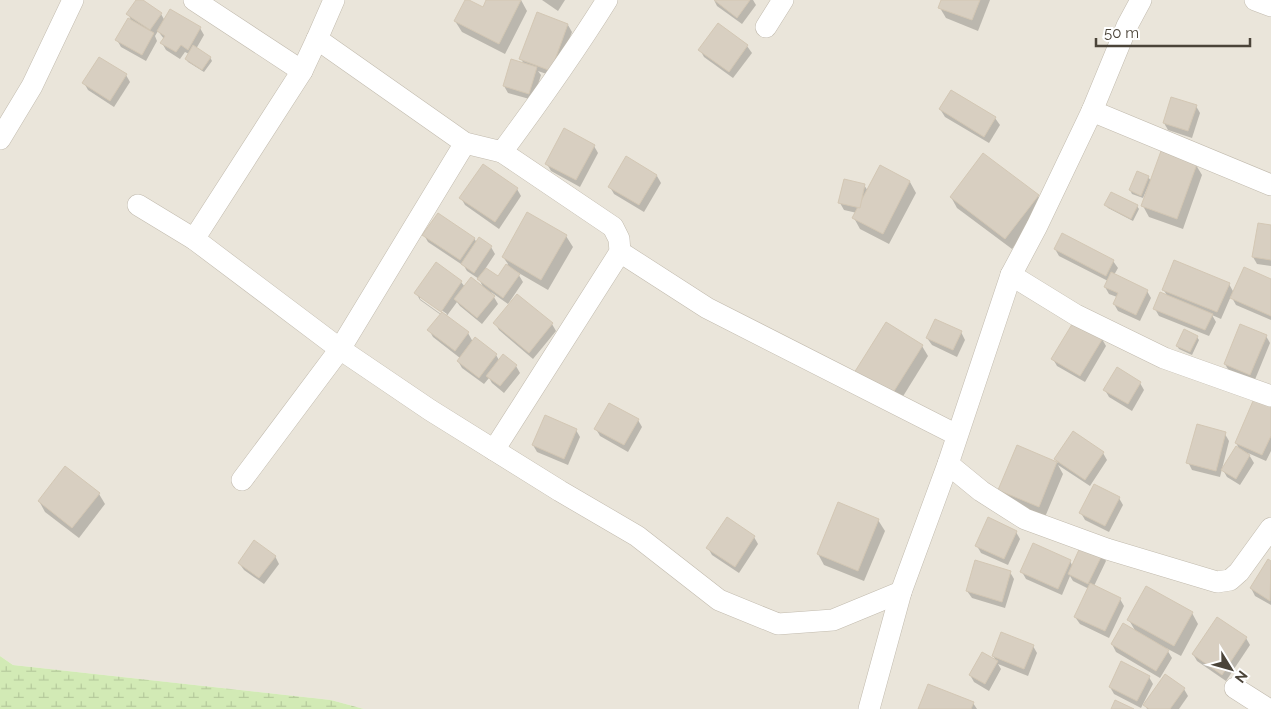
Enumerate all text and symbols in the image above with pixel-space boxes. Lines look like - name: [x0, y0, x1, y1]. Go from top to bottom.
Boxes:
- scale bar: [1096, 15, 1250, 47]
- text: 50 m: [1104, 24, 1139, 42]
- north arrow: [1206, 644, 1256, 694]
- text: N: [1232, 668, 1251, 686]

